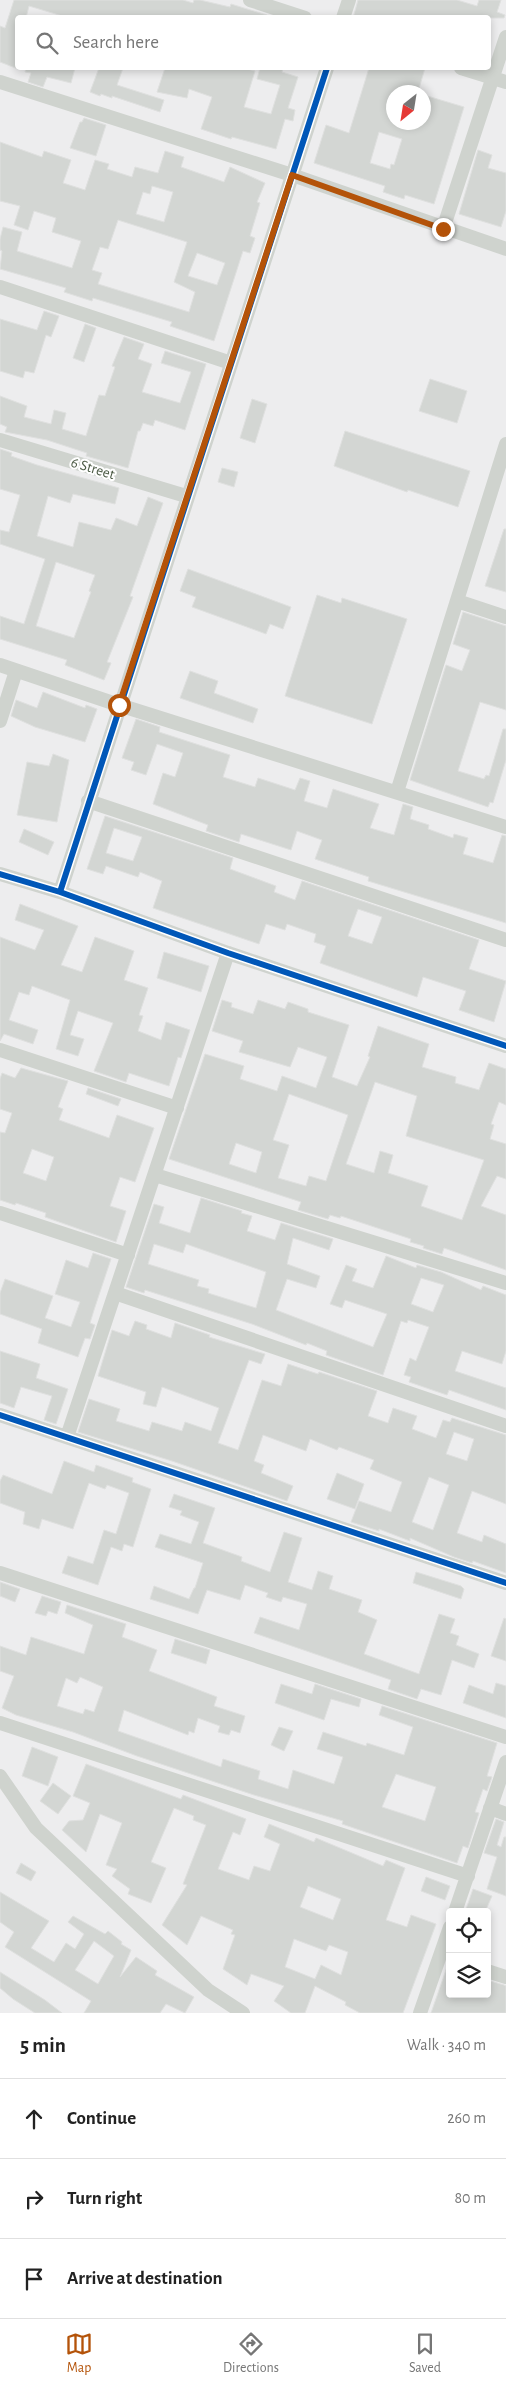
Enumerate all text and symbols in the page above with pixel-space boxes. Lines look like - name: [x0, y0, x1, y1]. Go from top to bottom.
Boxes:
- search box: [15, 15, 491, 70]
- icon: search: [33, 29, 61, 57]
- text: Search here: [73, 33, 159, 52]
- north arrow: [386, 85, 431, 130]
- route end: [432, 218, 455, 241]
- street label: 6 Street: [69, 455, 117, 482]
- route start: [108, 694, 131, 717]
- map controls: [446, 1908, 491, 1998]
- button: locate: [446, 1908, 491, 1953]
- button: layers: [446, 1953, 491, 1998]
- text: 5 min: [20, 2035, 66, 2056]
- text: Walk · 340 m: [407, 2037, 486, 2053]
- icon: ahead: [20, 2105, 48, 2133]
- text: Continue: [67, 2109, 136, 2128]
- text: 260 m: [447, 2110, 486, 2126]
- icon: right: [20, 2185, 48, 2213]
- text: Turn right: [67, 2189, 142, 2208]
- text: 80 m: [455, 2190, 486, 2206]
- icon: arrive: [20, 2265, 48, 2293]
- text: Arrive at destination: [67, 2269, 223, 2288]
- tab: Map: [65, 2330, 93, 2377]
- tab: Directions: [223, 2330, 279, 2377]
- tab: Saved: [409, 2330, 441, 2377]

